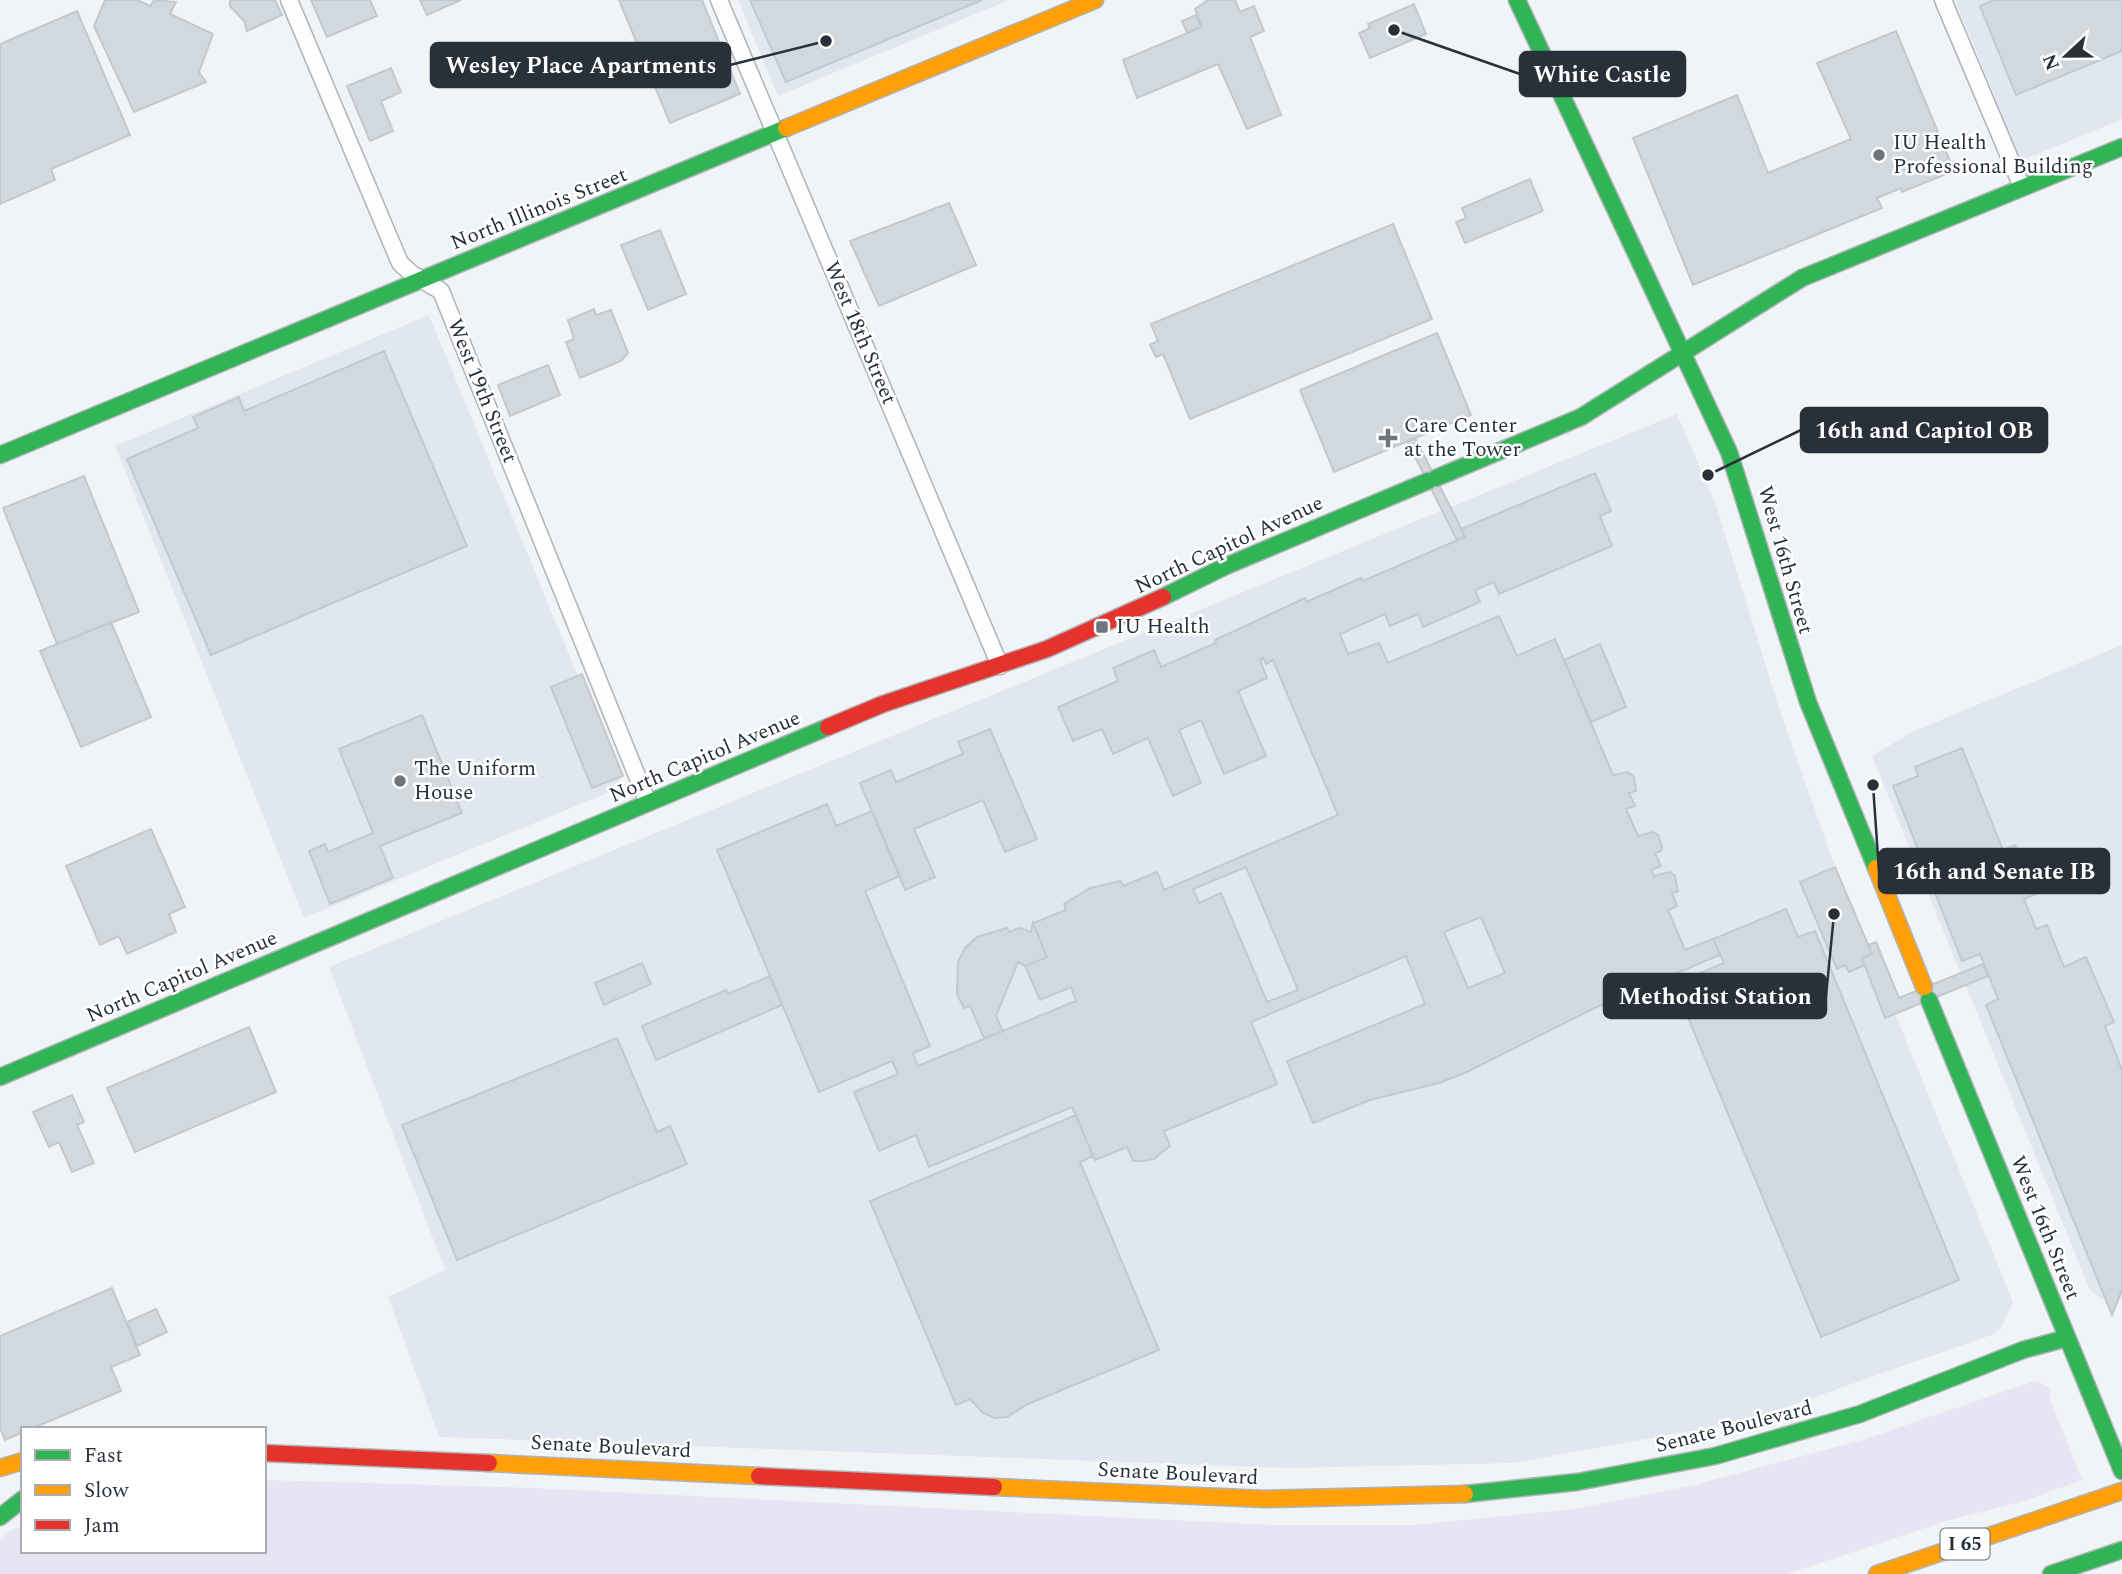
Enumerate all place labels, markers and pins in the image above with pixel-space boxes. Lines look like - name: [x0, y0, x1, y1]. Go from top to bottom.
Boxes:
- callout: Wesley Place Apartments: [431, 43, 730, 87]
- callout: White Castle: [1520, 52, 1685, 96]
- place label: IU Health Professional Building: [1893, 127, 2093, 183]
- marker: IU Health Professional Building: [1871, 147, 1887, 163]
- callout: 16th and Capitol OB: [1801, 408, 2047, 452]
- place label: Care Center at the Tower: [1404, 410, 1521, 466]
- marker: Care Center at the Tower: [1378, 428, 1398, 448]
- place label: IU Health: [1116, 611, 1210, 643]
- marker: IU Health: [1094, 619, 1110, 635]
- place label: The Uniform House: [414, 753, 536, 809]
- marker: The Uniform House: [392, 773, 408, 789]
- callout: 16th and Senate IB: [1879, 849, 2109, 893]
- callout: Methodist Station: [1604, 974, 1826, 1018]

